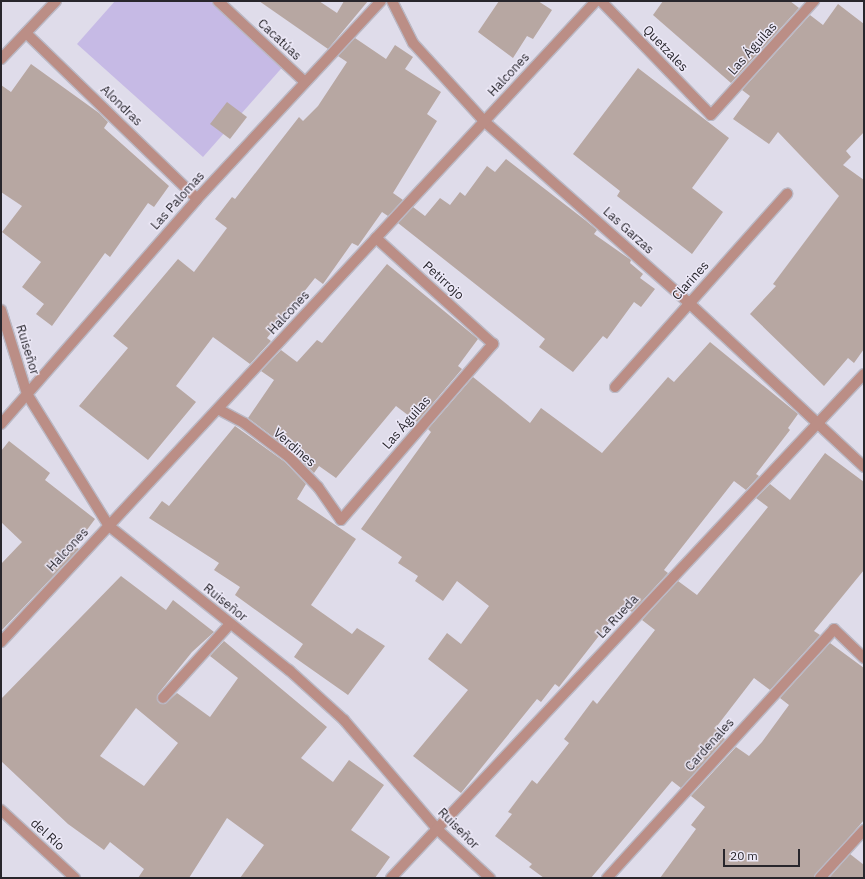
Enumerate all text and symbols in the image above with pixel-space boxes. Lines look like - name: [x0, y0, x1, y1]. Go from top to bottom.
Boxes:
- street label: Cacatúas: [254, 16, 304, 64]
- street label: Las Águilas: [725, 19, 781, 79]
- street label: Quetzales: [639, 23, 691, 75]
- street label: Halcones: [485, 50, 533, 100]
- street label: Alondras: [97, 82, 145, 130]
- street label: Las Palomas: [148, 169, 208, 233]
- street label: Las Garzas: [599, 204, 657, 258]
- street label: Clarines: [669, 258, 713, 304]
- street label: Petirrojo: [419, 259, 467, 303]
- street label: Halcones: [265, 288, 313, 338]
- street label: Ruiseñor: [12, 323, 42, 377]
- street label: Las Águilas: [380, 393, 434, 453]
- street label: Verdines: [270, 425, 318, 471]
- street label: Halcones: [44, 525, 92, 575]
- street label: Ruiseñor: [200, 581, 250, 625]
- street label: La Rueda: [594, 592, 642, 642]
- street label: Cardenales: [682, 715, 738, 775]
- street label: Ruiseñor: [434, 805, 482, 853]
- street label: del Río: [27, 816, 67, 854]
- scale bar: [725, 841, 802, 867]
- text: 20 m: [730, 848, 758, 863]

